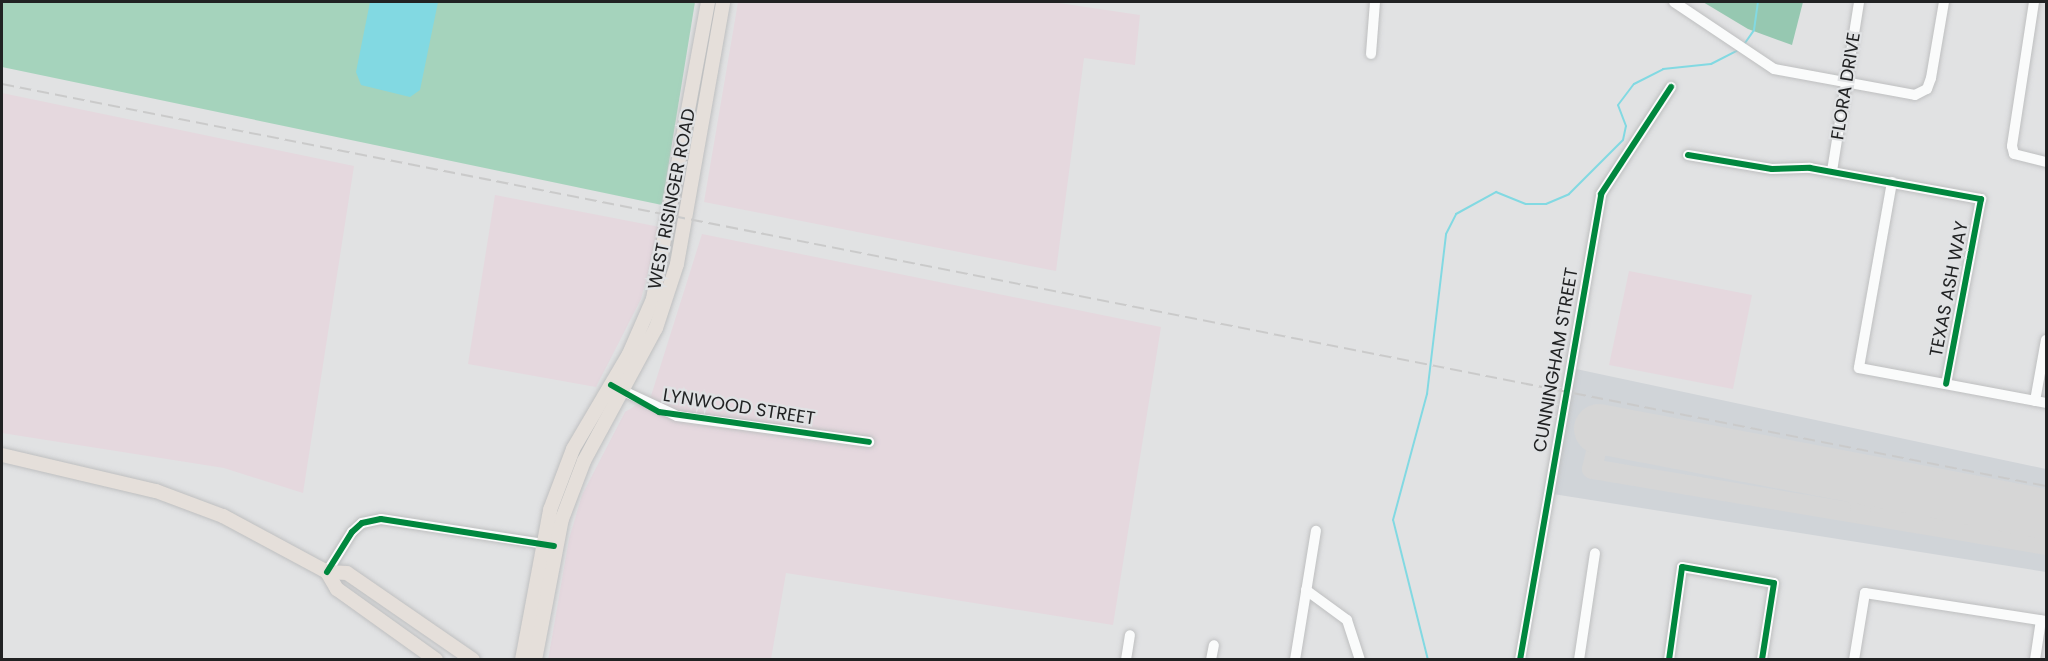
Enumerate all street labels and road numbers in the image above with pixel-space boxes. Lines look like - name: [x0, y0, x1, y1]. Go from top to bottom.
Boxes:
- street label: FLORA DRIVE: [1827, 31, 1865, 141]
- street label: WEST RISINGER ROAD: [644, 107, 700, 291]
- street label: TEXAS ASH WAY: [1925, 219, 1973, 359]
- street label: CUNNINGHAM STREET: [1529, 266, 1583, 454]
- street label: LYNWOOD STREET: [661, 384, 817, 430]

